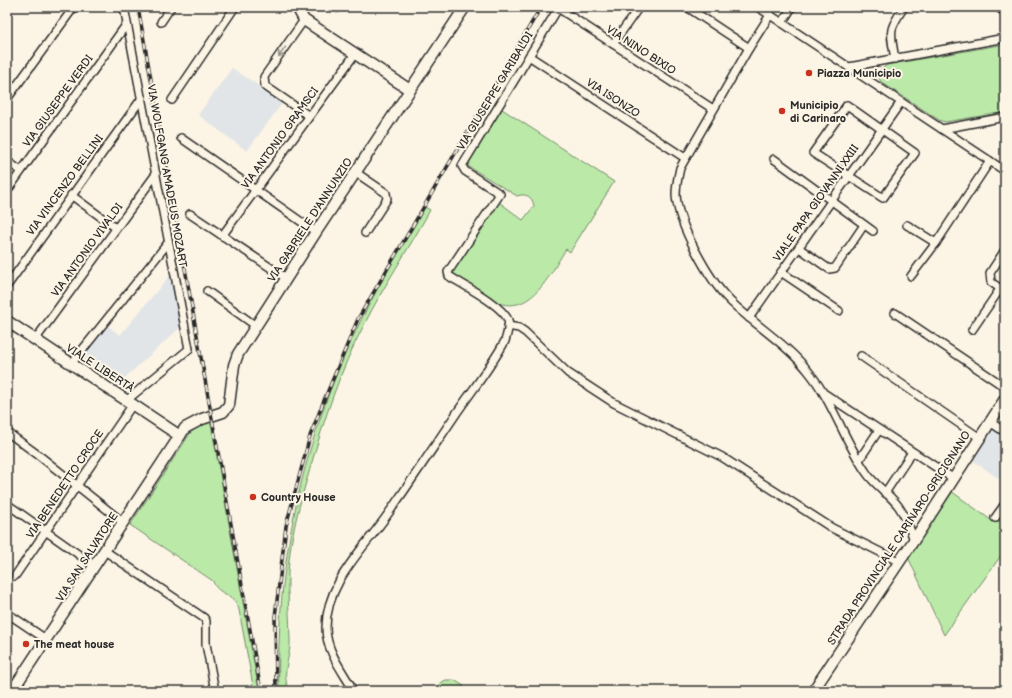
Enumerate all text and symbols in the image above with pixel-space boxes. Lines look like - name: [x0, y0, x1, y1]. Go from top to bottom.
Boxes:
- street label: VIA NINO BIXIO: [604, 23, 678, 77]
- street label: VIA GIUSEPPE GARIBALDI: [455, 29, 536, 152]
- one-way arrow: [278, 46, 286, 57]
- street label: VIA GIUSEPPE VERDI: [20, 52, 96, 150]
- place label: Piazza Municipio: [817, 67, 901, 80]
- marker: Piazza Municipio: [804, 68, 814, 78]
- street label: VIA ISONZO: [584, 76, 642, 120]
- street label: VIA WOLFGANG AMADEUS MOZART: [144, 83, 190, 269]
- street label: VIA ANTONIO GRAMSCI: [239, 84, 322, 191]
- place label: Municipio di Carinaro: [790, 99, 846, 125]
- marker: Municipio di Carinaro: [777, 106, 787, 116]
- street label: VIA VINCENZO BELLINI: [24, 132, 106, 238]
- street label: VIALE PAPA GIOVANNI XXIII: [771, 142, 862, 264]
- street label: VIA GABRIELE D'ANNUNZIO: [265, 156, 355, 284]
- street label: VIA ANTONIO VIVALDI: [49, 200, 126, 299]
- street label: VIALE LIBERTÀ: [64, 340, 137, 395]
- street label: VIA BENEDETTO CROCE: [24, 427, 106, 541]
- street label: STRADA PROVINCIALE CARINARO-GRICIGNANO: [825, 429, 973, 647]
- place label: Country House: [261, 491, 336, 504]
- marker: Country House: [248, 492, 258, 502]
- street label: VIA SAN SALVATORE: [53, 510, 121, 604]
- place label: The meat house: [34, 638, 114, 651]
- marker: The meat house: [21, 639, 31, 649]

